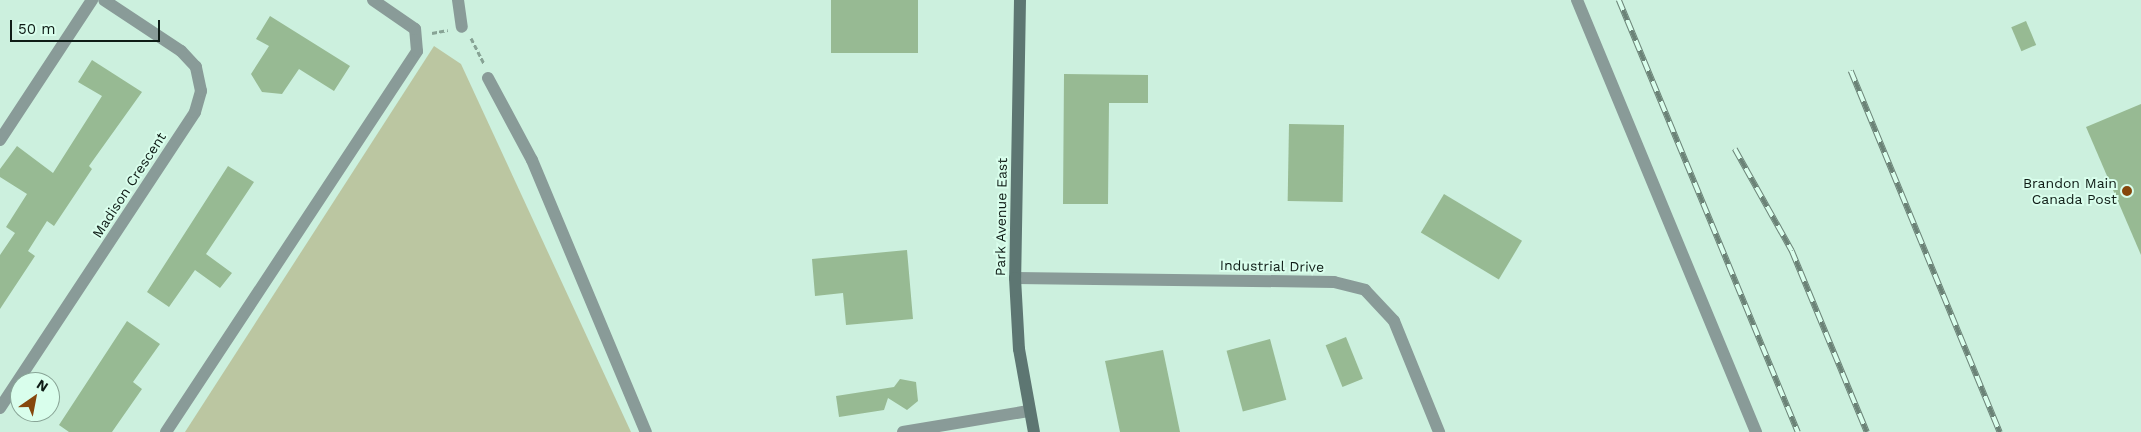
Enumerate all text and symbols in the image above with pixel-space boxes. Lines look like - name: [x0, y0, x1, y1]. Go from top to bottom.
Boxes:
- scale bar: [12, 10, 162, 42]
- text: 50 m: [18, 20, 55, 38]
- street label: Madison Crescent: [89, 129, 169, 241]
- street label: Park Avenue East: [992, 157, 1010, 277]
- place label: Brandon Main Canada Post: [2023, 175, 2117, 208]
- marker: Brandon Main Canada Post: [2121, 185, 2133, 197]
- street label: Industrial Drive: [1220, 257, 1324, 275]
- north arrow: [10, 372, 60, 422]
- text: N: [34, 376, 51, 395]

